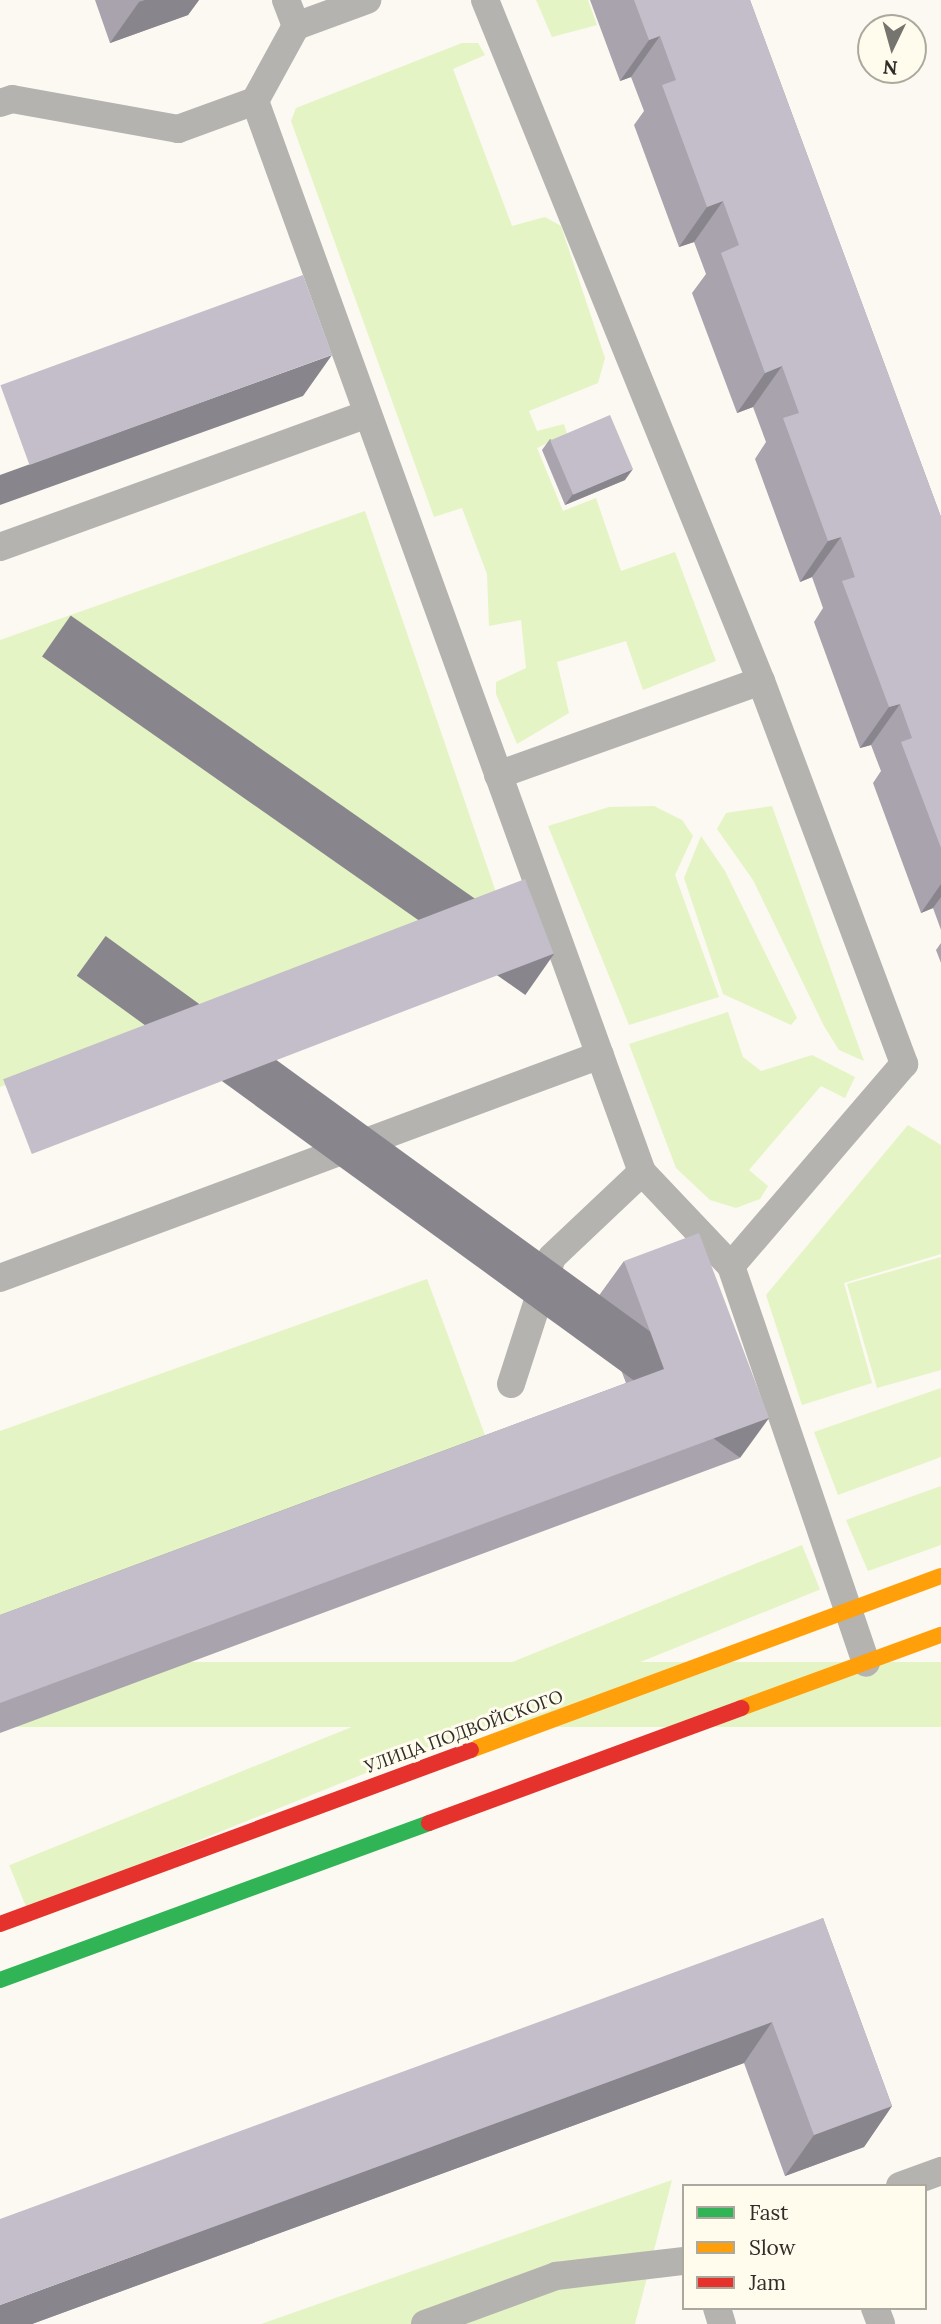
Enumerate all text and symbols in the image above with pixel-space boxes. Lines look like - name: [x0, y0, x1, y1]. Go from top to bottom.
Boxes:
- north arrow: [857, 14, 927, 84]
- text: N: [882, 55, 899, 81]
- street label: УЛИЦА ПОДВОЙСКОГО: [362, 1686, 566, 1778]
- legend: [682, 2184, 927, 2310]
- text: Fast: [749, 2199, 788, 2226]
- text: Slow: [749, 2234, 796, 2261]
- text: Jam: [749, 2269, 786, 2296]

